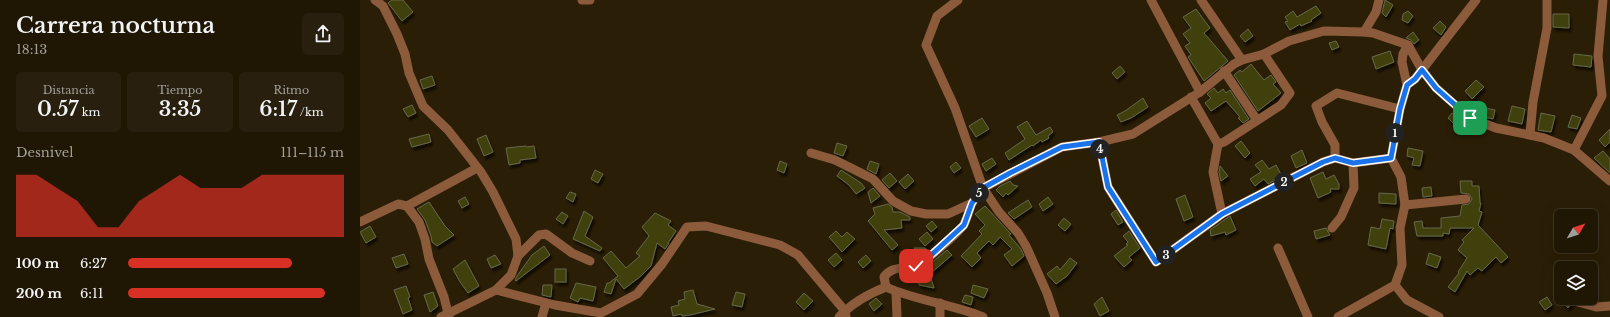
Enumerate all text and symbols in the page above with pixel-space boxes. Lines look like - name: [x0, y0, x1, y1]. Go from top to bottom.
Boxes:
- text: Carrera nocturna: [16, 12, 215, 39]
- button: share: [302, 13, 344, 55]
- text: 18:13: [16, 41, 47, 58]
- text: Distancia: [43, 83, 95, 97]
- text: Tiempo: [157, 83, 203, 97]
- text: Ritmo: [274, 83, 309, 97]
- text: 0.57: [37, 97, 79, 121]
- text: 3:35: [159, 97, 201, 121]
- text: 6:17: [259, 97, 297, 121]
- pin: [1453, 101, 1487, 135]
- text: km: [79, 105, 100, 119]
- text: /km: [297, 105, 324, 119]
- icon: arrive: [1459, 107, 1481, 129]
- pin: 1: [1385, 123, 1405, 143]
- text: 1: [1393, 126, 1397, 140]
- pin: 4: [1090, 139, 1110, 159]
- text: 4: [1096, 142, 1104, 156]
- text: Desnivel: [16, 144, 74, 161]
- text: 111–115 m: [281, 144, 344, 161]
- pin: 2: [1274, 172, 1294, 192]
- text: 2: [1280, 175, 1288, 189]
- pin: 5: [969, 183, 989, 203]
- text: 5: [976, 186, 982, 200]
- north arrow: [1554, 209, 1598, 253]
- map controls: [1554, 209, 1598, 305]
- pin: 3: [1156, 245, 1176, 265]
- text: 3: [1162, 248, 1170, 262]
- pin: [899, 249, 933, 283]
- text: 100 m: [16, 255, 59, 272]
- text: 6:27: [80, 255, 107, 272]
- icon: check: [905, 255, 927, 277]
- button: layers: [1554, 261, 1598, 305]
- text: 200 m: [16, 285, 62, 302]
- text: 6:11: [80, 285, 104, 302]

